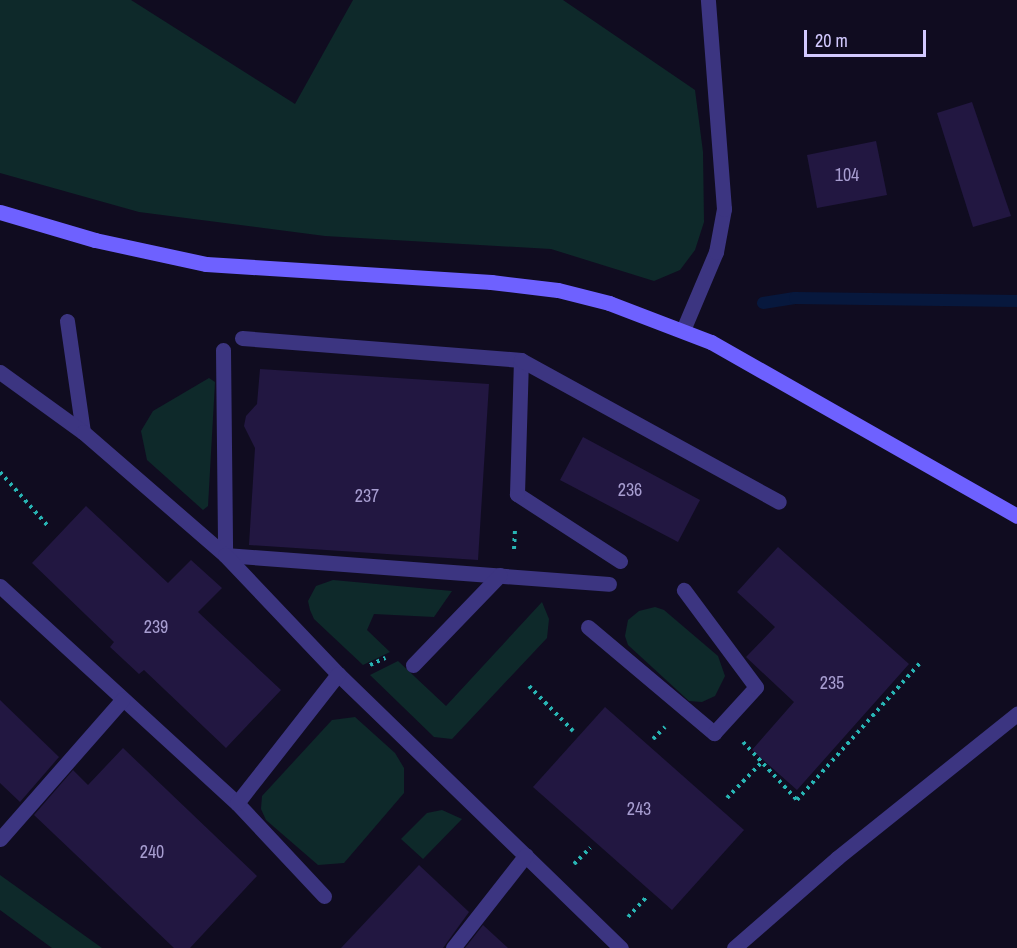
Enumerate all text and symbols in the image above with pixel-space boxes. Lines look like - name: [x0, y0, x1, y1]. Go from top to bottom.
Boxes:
- scale bar: [807, 18, 928, 56]
- text: 20 m: [815, 28, 848, 53]
- house number: 104: [835, 164, 859, 186]
- house number: 236: [618, 479, 642, 501]
- house number: 237: [355, 485, 379, 507]
- house number: 239: [144, 616, 168, 638]
- house number: 235: [820, 672, 844, 694]
- house number: 243: [627, 798, 651, 820]
- house number: 240: [140, 841, 164, 863]

